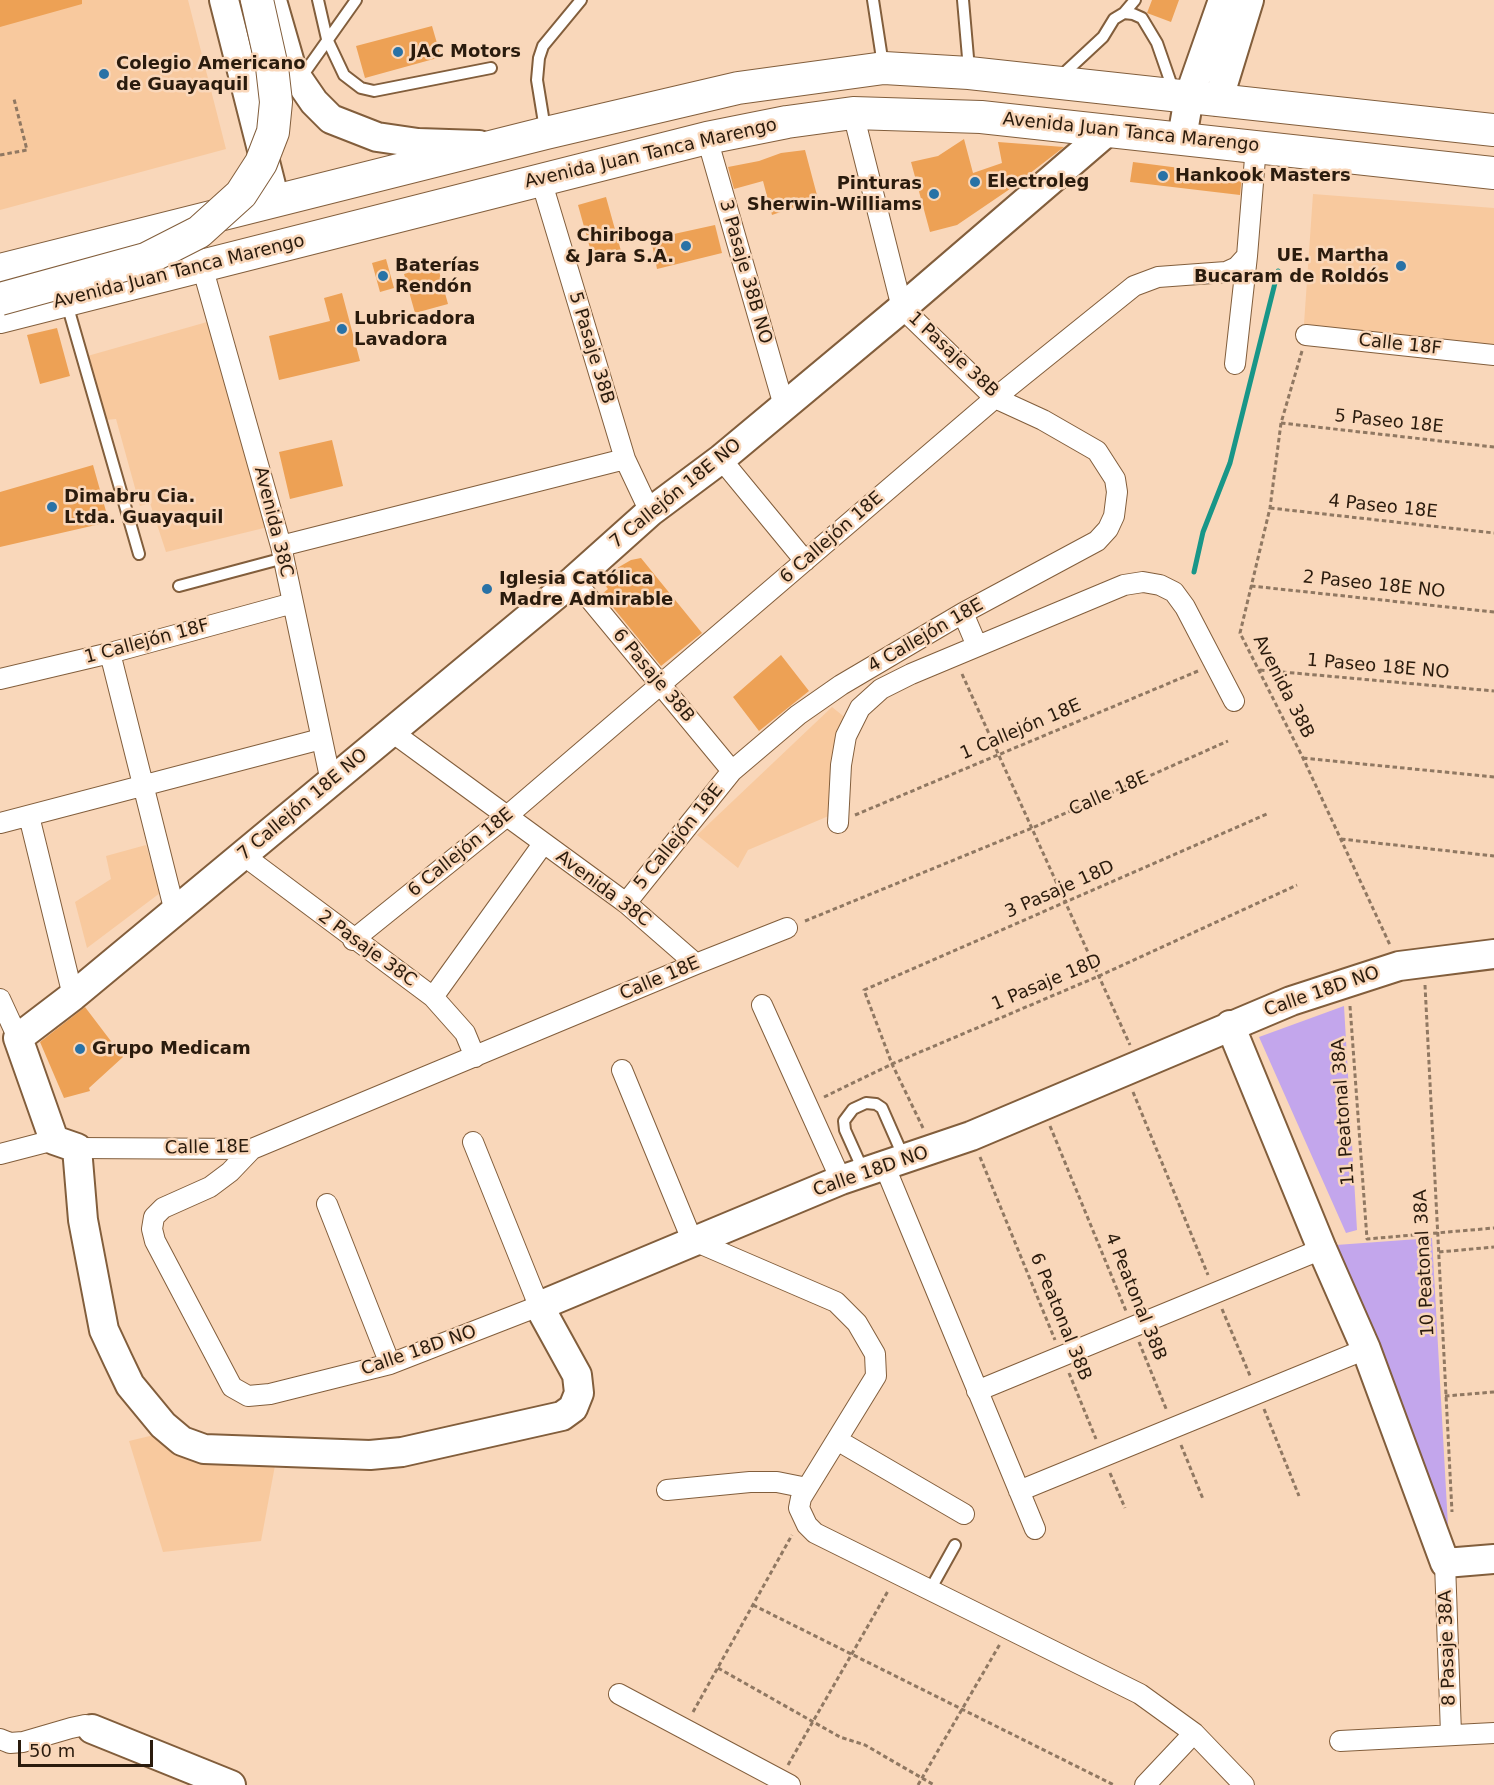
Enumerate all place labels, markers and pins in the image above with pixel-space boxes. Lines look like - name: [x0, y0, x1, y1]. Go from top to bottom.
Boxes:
- place label: JAC Motors: [410, 41, 521, 63]
- marker: JAC Motors: [391, 45, 405, 59]
- place label: Colegio Americano de Guayaquil: [116, 53, 306, 96]
- marker: Colegio Americano de Guayaquil: [97, 67, 111, 81]
- place label: Hankook Masters: [1175, 165, 1351, 187]
- marker: Hankook Masters: [1156, 169, 1170, 183]
- place label: Electroleg: [987, 171, 1089, 193]
- place label: Pinturas Sherwin-Williams: [747, 173, 922, 216]
- marker: Electroleg: [968, 175, 982, 189]
- marker: Pinturas Sherwin-Williams: [927, 187, 941, 201]
- place label: Chiriboga & Jara S.A.: [565, 225, 674, 268]
- marker: Chiriboga & Jara S.A.: [679, 239, 693, 253]
- place label: UE. Martha Bucaram de Roldós: [1194, 245, 1389, 288]
- place label: Baterías Rendón: [395, 255, 480, 298]
- marker: UE. Martha Bucaram de Roldós: [1394, 259, 1408, 273]
- marker: Baterías Rendón: [376, 269, 390, 283]
- place label: Lubricadora Lavadora: [354, 308, 475, 350]
- marker: Lubricadora Lavadora: [335, 322, 349, 336]
- place label: Dimabru Cia. Ltda. Guayaquil: [64, 486, 223, 528]
- marker: Dimabru Cia. Ltda. Guayaquil: [45, 500, 59, 514]
- place label: Iglesia Católica Madre Admirable: [499, 568, 673, 610]
- marker: Iglesia Católica Madre Admirable: [480, 582, 494, 596]
- place label: Grupo Medicam: [92, 1038, 251, 1060]
- marker: Grupo Medicam: [73, 1042, 87, 1056]

